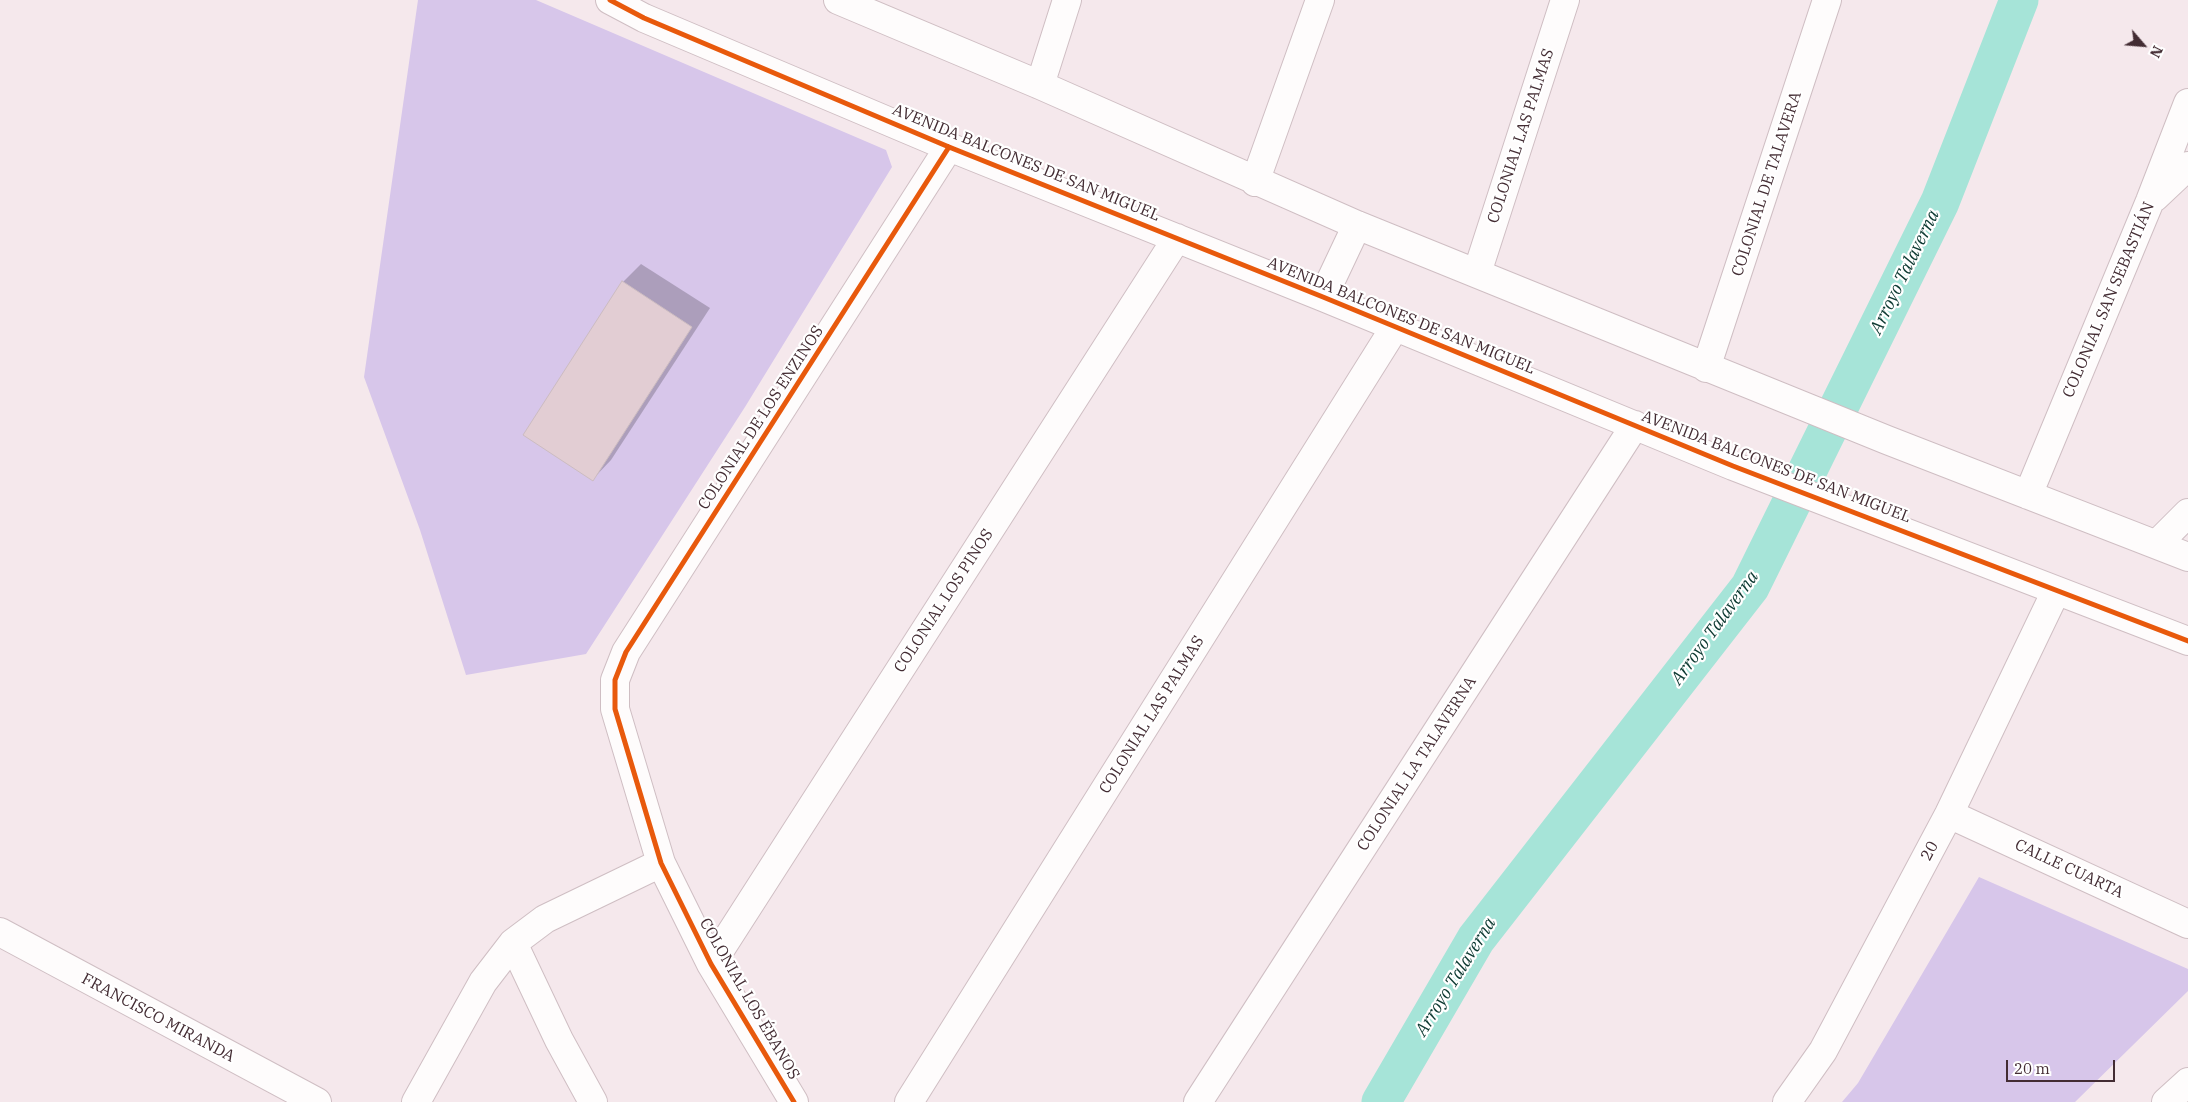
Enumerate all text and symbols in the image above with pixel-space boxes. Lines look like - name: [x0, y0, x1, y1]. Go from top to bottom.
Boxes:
- north arrow: [2118, 20, 2168, 70]
- text: N: [2146, 43, 2167, 61]
- street label: COLONIAL LAS PALMAS: [1484, 46, 1558, 226]
- street label: COLONIAL DE TALAVERA: [1728, 89, 1806, 279]
- street label: AVENIDA BALCONES DE SAN MIGUEL: [889, 100, 1163, 226]
- street label: COLONIAL SAN SEBASTIÁN: [2059, 199, 2159, 401]
- water label: Arroyo Talaverna: [1866, 206, 1944, 338]
- street label: AVENIDA BALCONES DE SAN MIGUEL: [1264, 253, 1538, 379]
- street label: COLONIAL DE LOS ENZINOS: [694, 322, 828, 514]
- street label: AVENIDA BALCONES DE SAN MIGUEL: [1639, 407, 1913, 527]
- street label: COLONIAL LOS PINOS: [890, 526, 998, 676]
- water label: Arroyo Talaverna: [1666, 567, 1764, 689]
- street label: COLONIAL LAS PALMAS: [1096, 633, 1208, 797]
- street label: COLONIAL LA TALAVERNA: [1353, 673, 1481, 855]
- street label: CALLE CUARTA: [2012, 835, 2126, 903]
- street label: 20: [1917, 838, 1943, 864]
- water label: Arroyo Talaverna: [1411, 914, 1501, 1040]
- street label: COLONIAL LOS ÉBANOS: [695, 915, 803, 1083]
- street label: FRANCISCO MIRANDA: [78, 969, 238, 1067]
- scale bar: [2008, 1050, 2117, 1082]
- text: 20 m: [2014, 1059, 2050, 1078]

